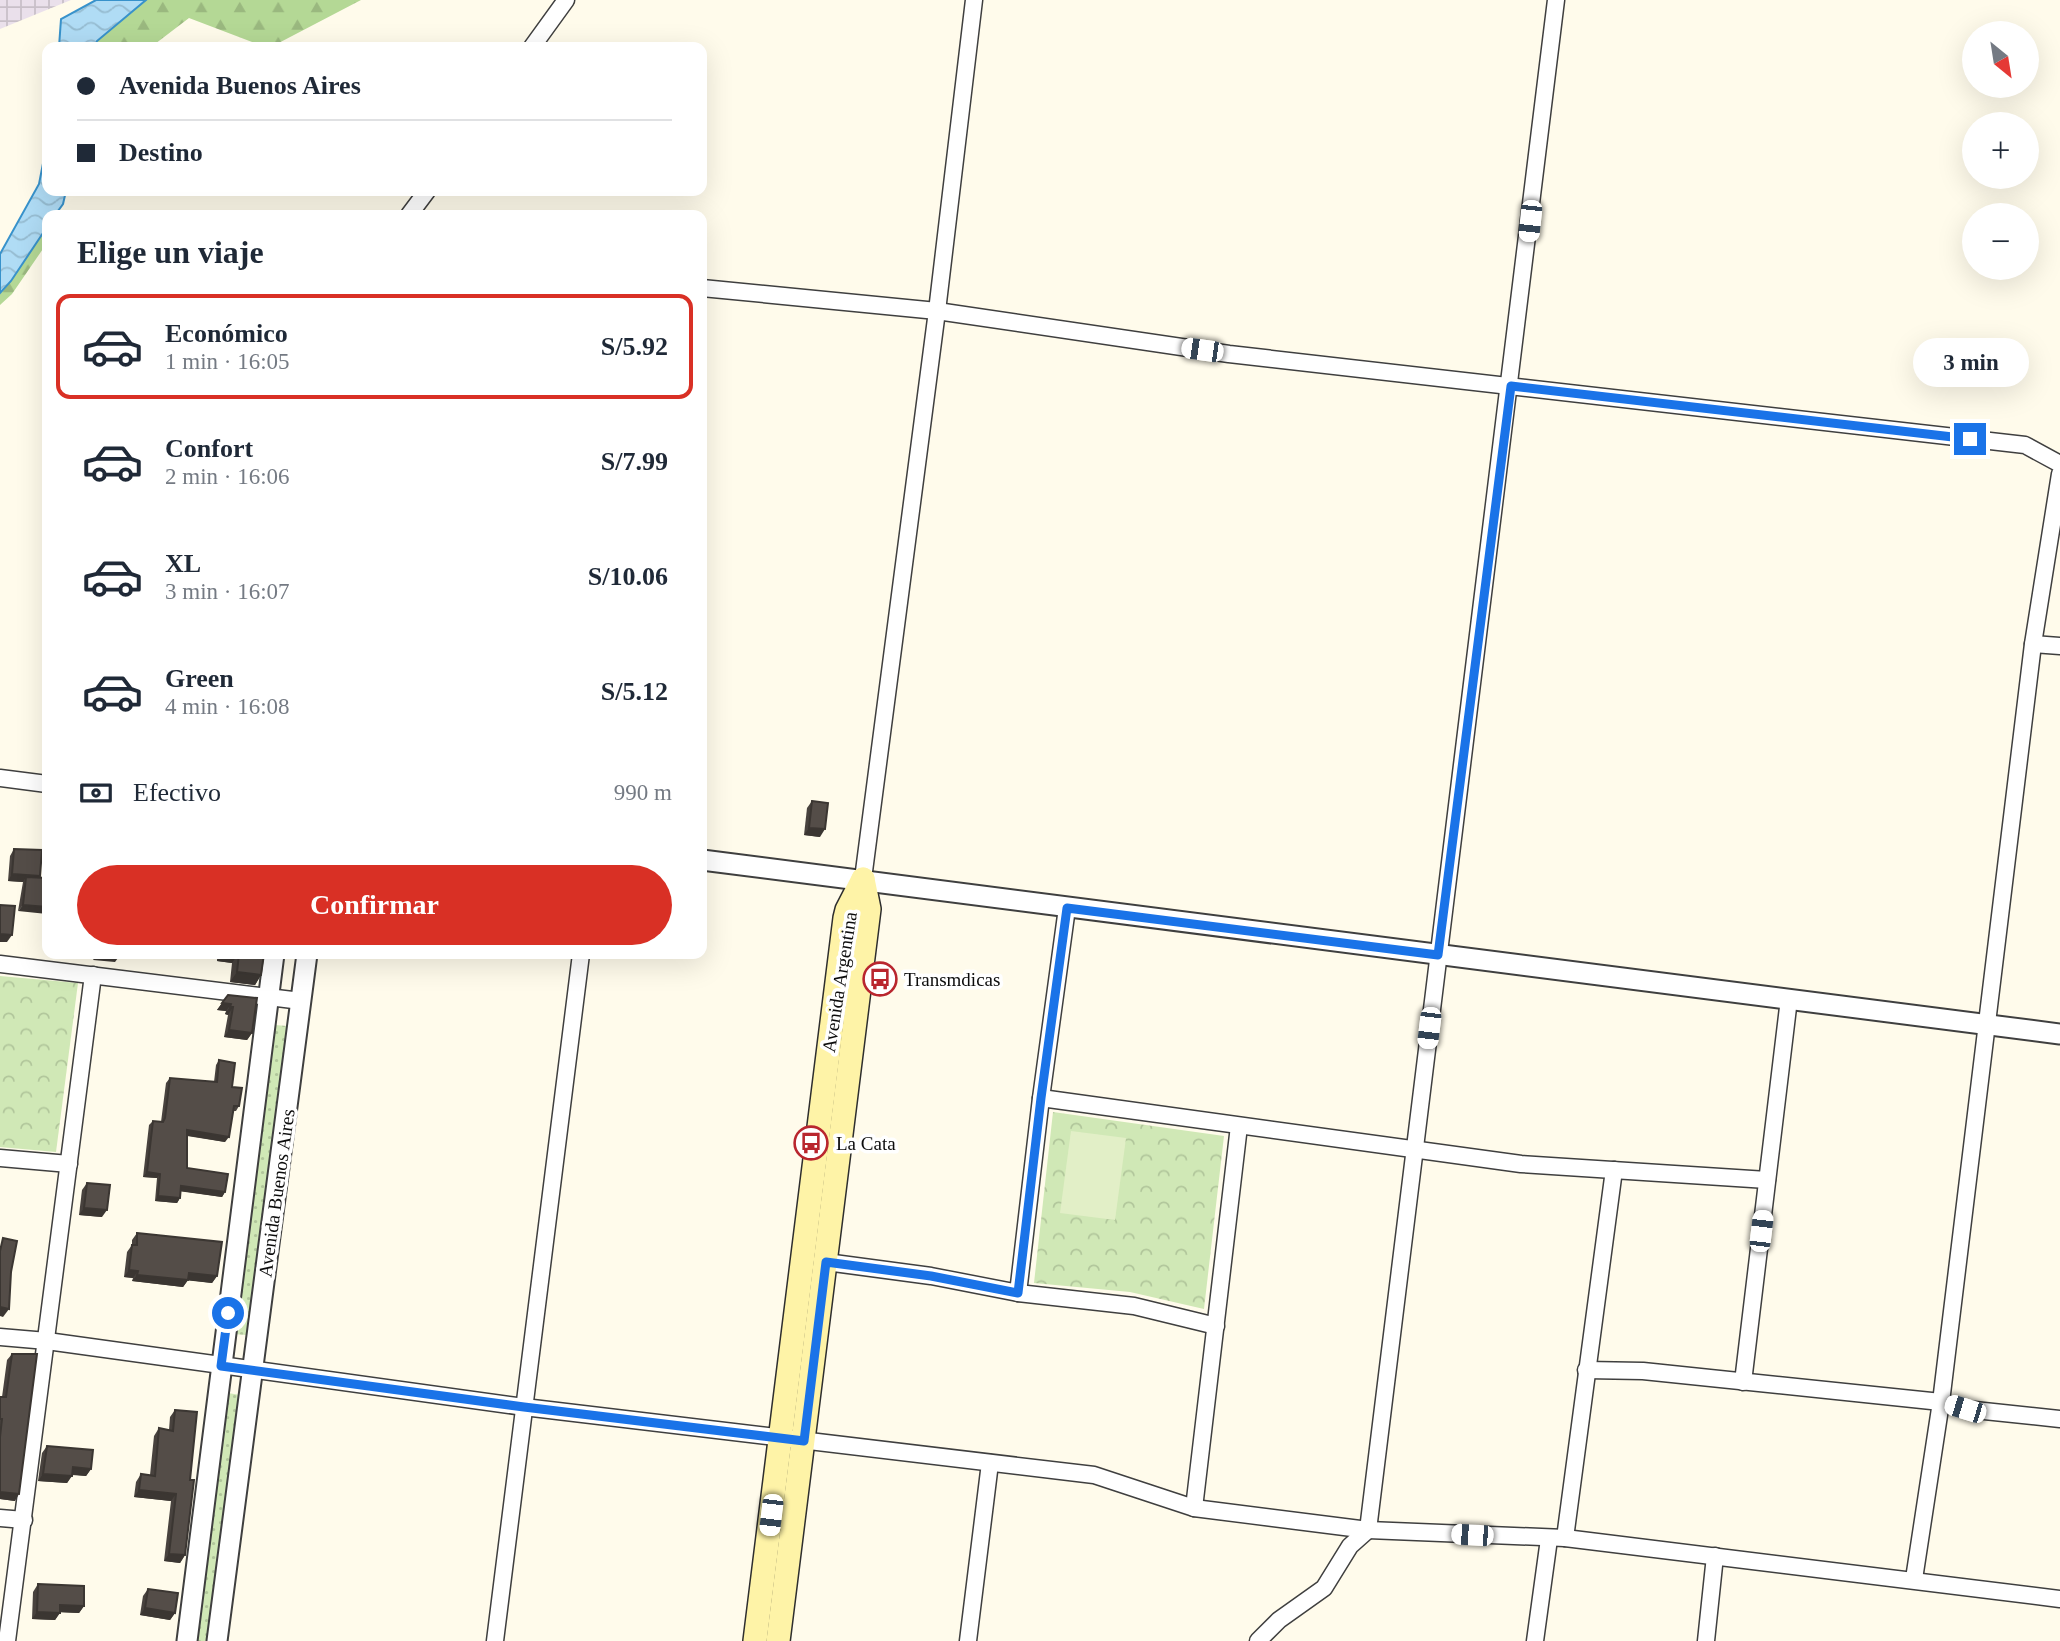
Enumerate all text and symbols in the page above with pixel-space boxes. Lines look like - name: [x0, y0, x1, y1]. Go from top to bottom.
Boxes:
- north arrow: [1962, 21, 2039, 98]
- map controls: [1962, 21, 2039, 280]
- text: Avenida Buenos Aires: [119, 71, 361, 100]
- button: +: [1962, 112, 2039, 189]
- text: Destino: [119, 138, 203, 167]
- car: [1518, 199, 1543, 243]
- button: −: [1962, 203, 2039, 280]
- text: Elige un viaje: [77, 234, 264, 270]
- icon: car: [81, 315, 144, 378]
- text: Económico: [165, 319, 288, 348]
- text: S/5.92: [601, 332, 668, 361]
- car: [1180, 337, 1225, 363]
- callout: 3 min: [1912, 338, 2028, 386]
- text: 1 min · 16:05: [165, 349, 290, 374]
- text: 3 min: [1943, 350, 1999, 375]
- route end: [1954, 423, 1986, 455]
- icon: car: [81, 430, 144, 493]
- text: Confort: [165, 434, 253, 463]
- text: S/7.99: [601, 447, 668, 476]
- text: 2 min · 16:06: [165, 464, 290, 489]
- icon: car: [81, 545, 144, 608]
- text: XL: [165, 549, 201, 578]
- text: S/10.06: [588, 562, 668, 591]
- text: 3 min · 16:07: [165, 579, 290, 604]
- icon: car: [81, 660, 144, 723]
- text: Green: [165, 664, 234, 693]
- text: S/5.12: [601, 677, 668, 706]
- text: 4 min · 16:08: [165, 694, 290, 719]
- icon: cash: [77, 774, 115, 812]
- text: Efectivo: [133, 778, 221, 807]
- text: 990 m: [614, 780, 672, 805]
- button: Confirmar: [77, 865, 672, 945]
- street label: Avenida Argentina: [818, 910, 861, 1054]
- bus stop icon: Transmdicas: [861, 960, 899, 998]
- place label: Transmdicas: [904, 969, 1000, 990]
- car: [1417, 1006, 1442, 1050]
- street label: Avenida Buenos Aires: [254, 1108, 299, 1278]
- bus stop icon: La Cata: [792, 1124, 830, 1162]
- place label: La Cata: [836, 1133, 896, 1154]
- car: [1749, 1209, 1774, 1253]
- route start: [212, 1297, 244, 1329]
- car: [1942, 1393, 1989, 1425]
- car: [759, 1493, 784, 1537]
- car: [1451, 1523, 1494, 1547]

